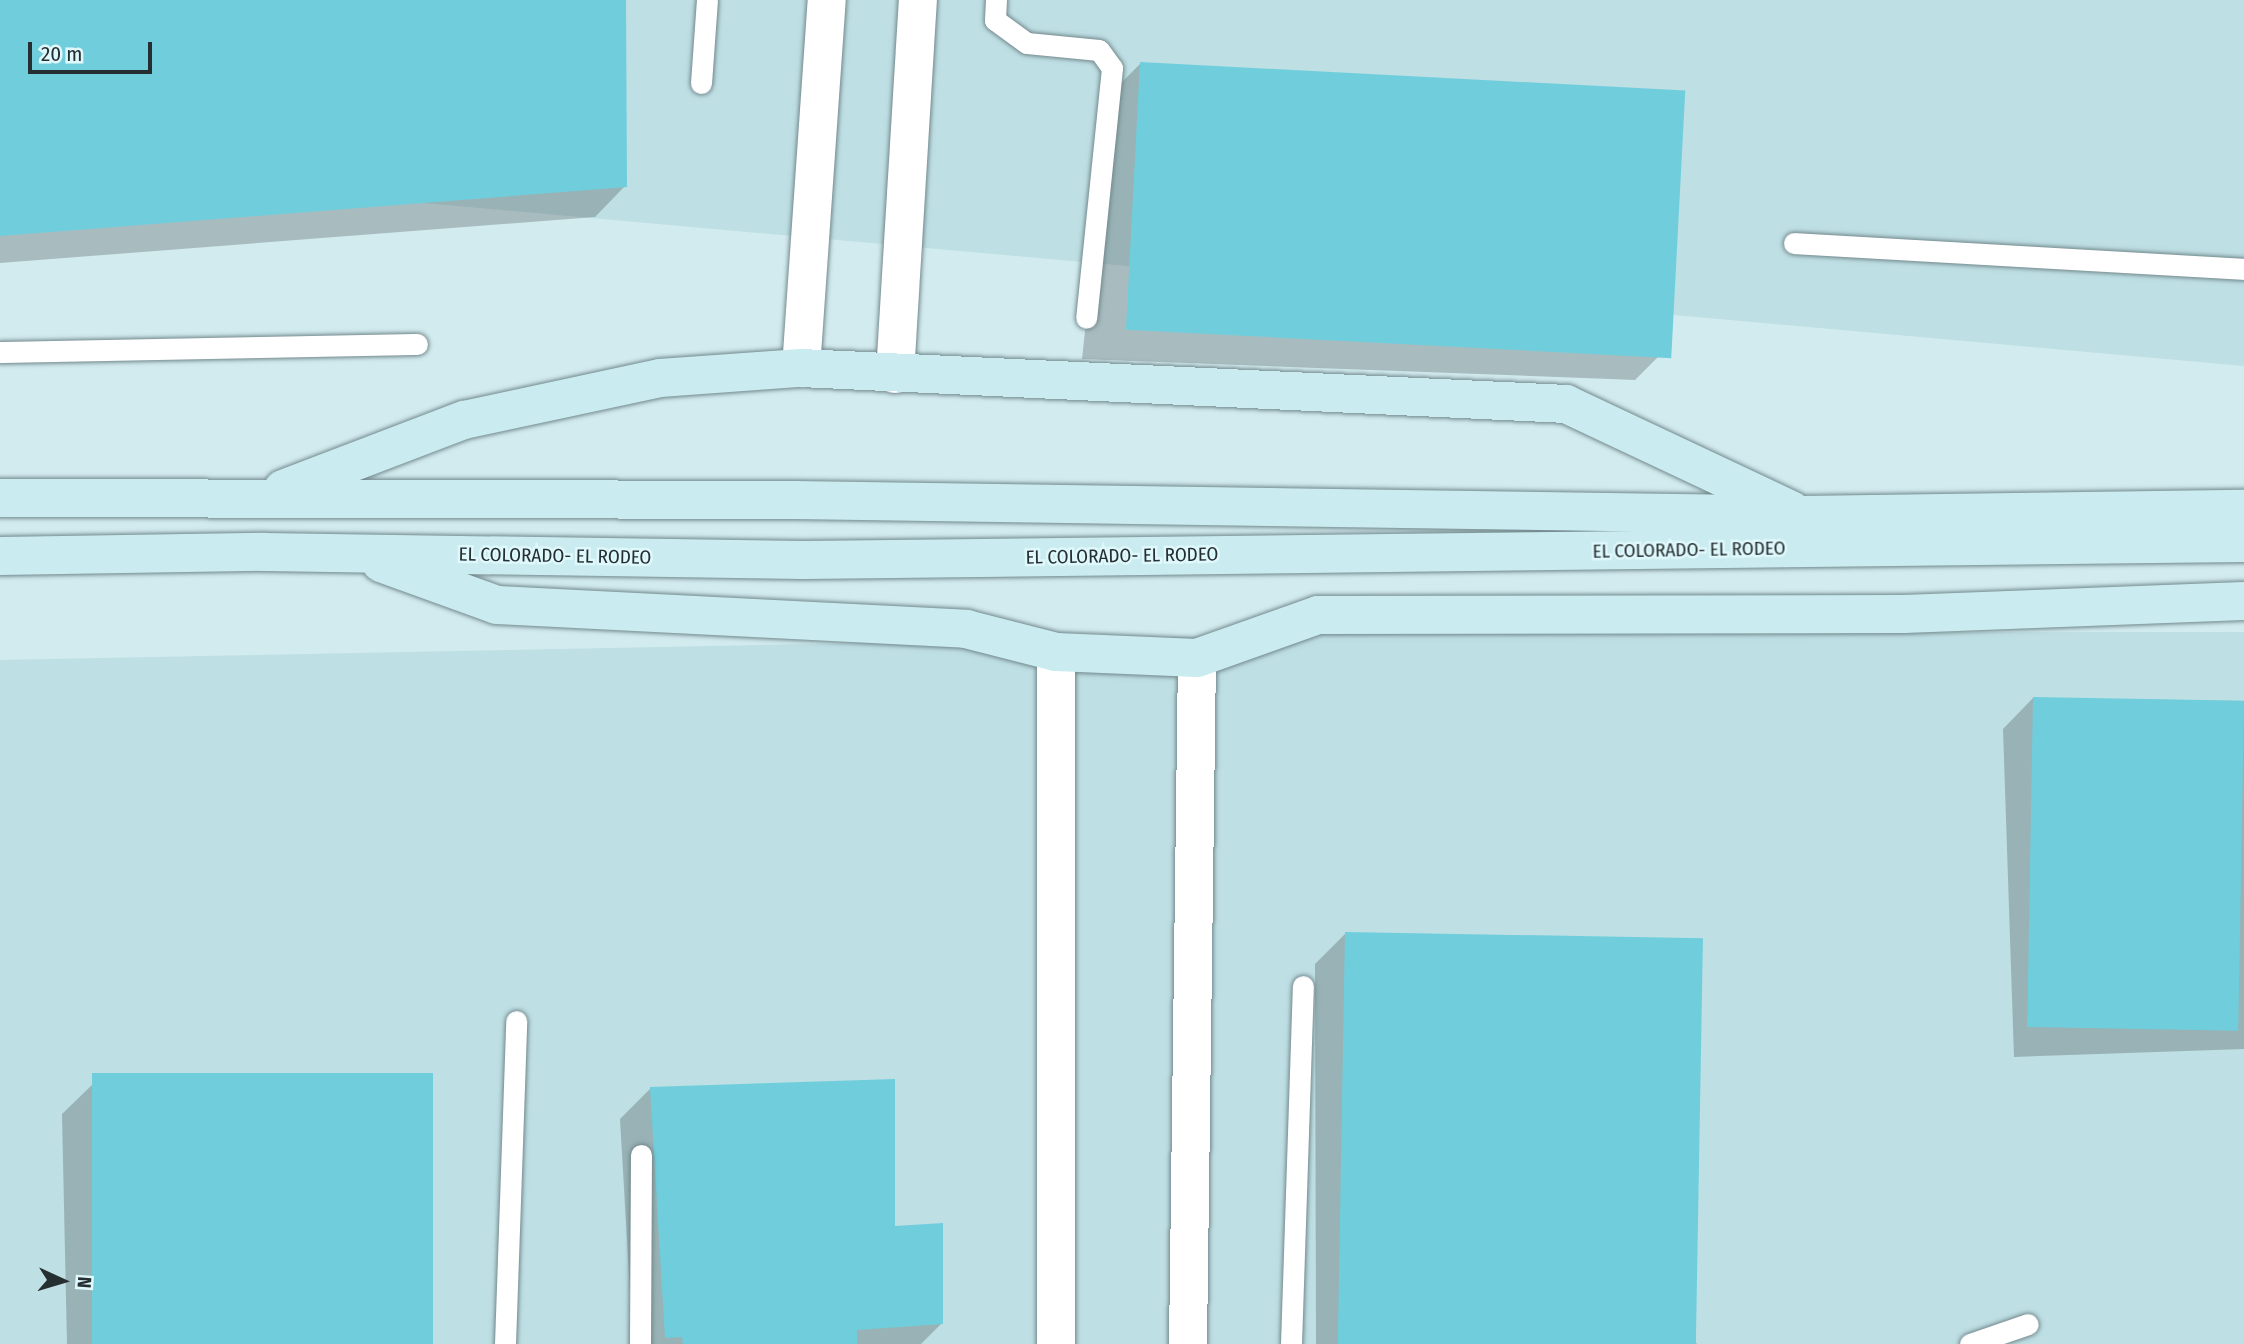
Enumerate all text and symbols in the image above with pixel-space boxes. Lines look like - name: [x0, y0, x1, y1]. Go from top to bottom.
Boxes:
- scale bar: [32, 28, 156, 72]
- text: 20 m: [41, 41, 82, 67]
- street label: EL COLORADO- EL RODEO: [1592, 537, 1786, 563]
- street label: EL COLORADO- EL RODEO: [458, 543, 652, 569]
- street label: EL COLORADO- EL RODEO: [1025, 543, 1219, 569]
- north arrow: [28, 1246, 98, 1316]
- text: N: [73, 1276, 96, 1289]

